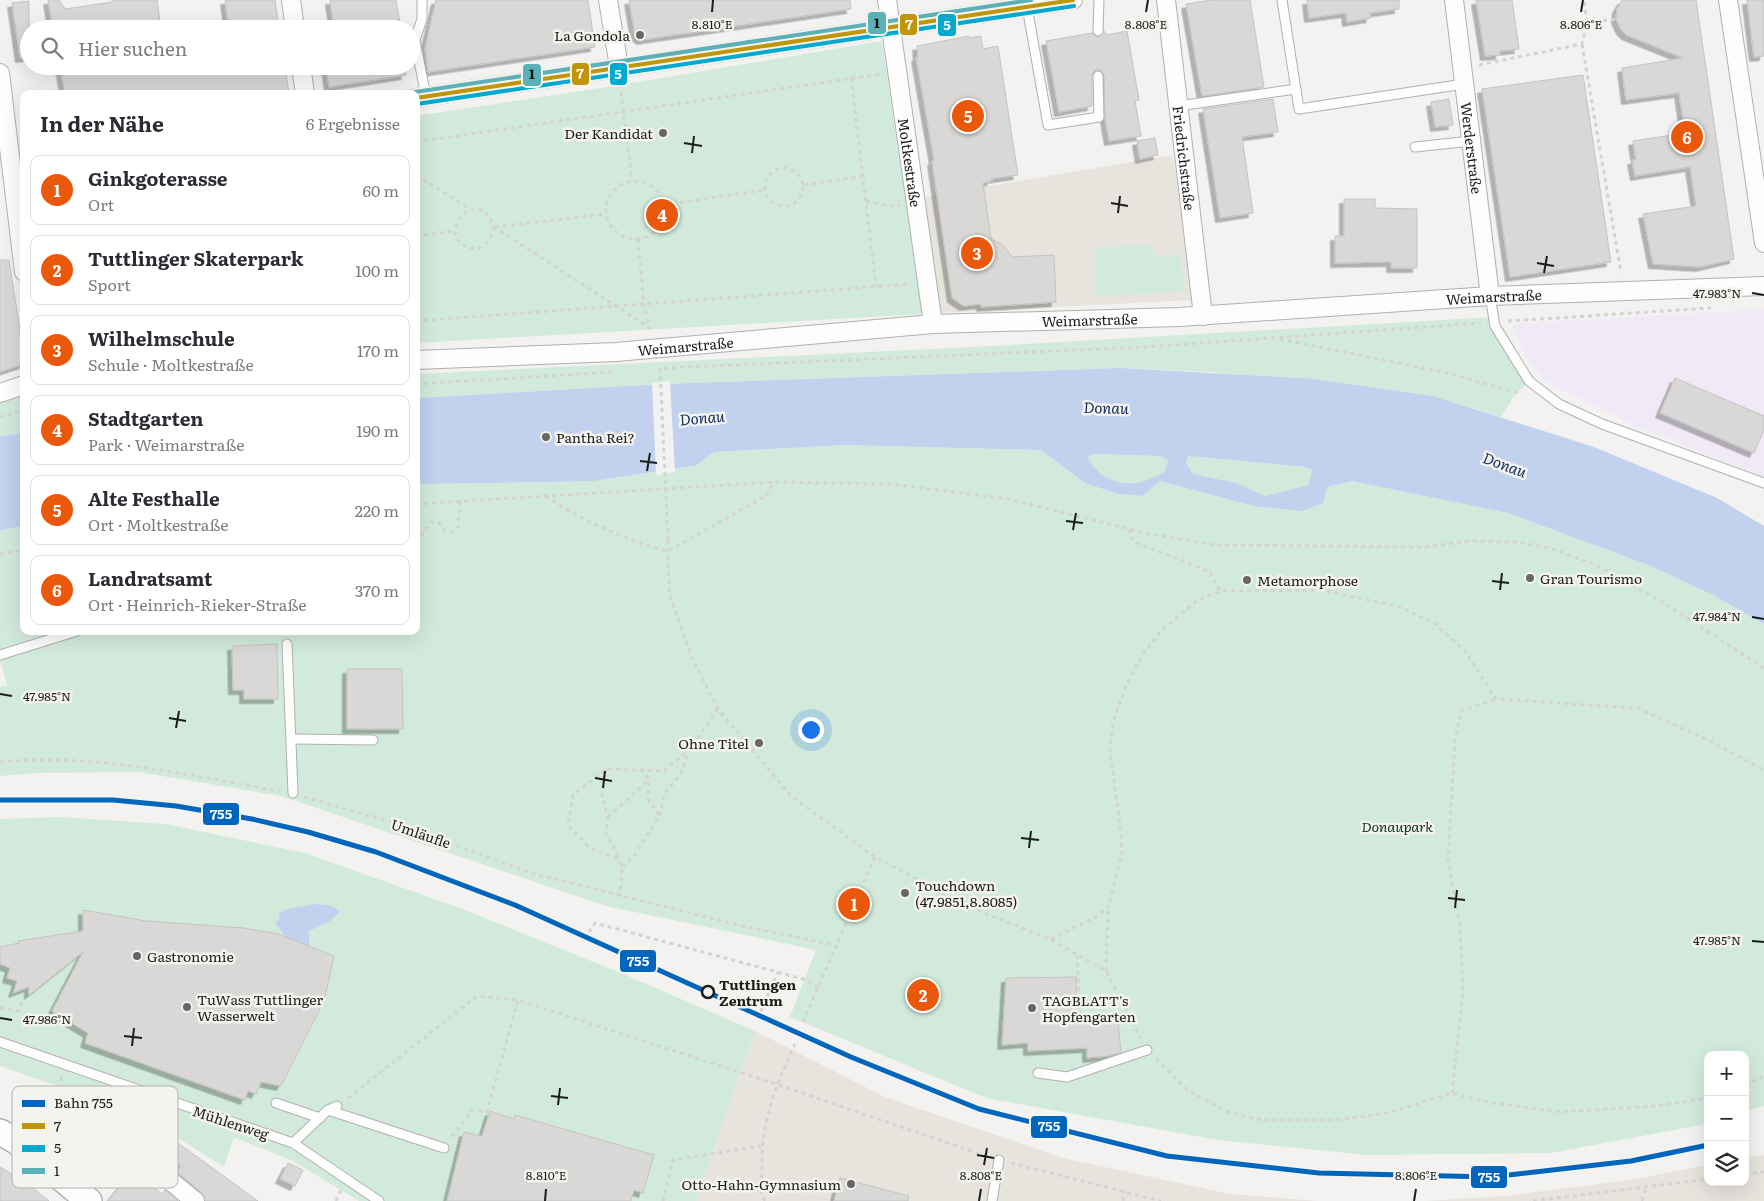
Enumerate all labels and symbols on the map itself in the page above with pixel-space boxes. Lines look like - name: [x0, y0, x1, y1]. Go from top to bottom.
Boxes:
- line badge: 1: [867, 11, 887, 35]
- text: 1: [874, 12, 880, 32]
- line badge: 7: [899, 13, 918, 36]
- text: 7: [905, 13, 913, 33]
- line badge: 5: [937, 13, 957, 37]
- text: 5: [943, 14, 951, 34]
- text: 8.810°E: [692, 15, 733, 33]
- text: 8.808°E: [1125, 15, 1168, 33]
- text: 8.806°E: [1560, 15, 1602, 33]
- place label: La Gondola: [554, 25, 630, 45]
- marker: La Gondola: [634, 29, 646, 41]
- line badge: 7: [571, 62, 590, 86]
- text: 7: [576, 62, 584, 82]
- line badge: 5: [609, 62, 628, 86]
- line badge: 1: [522, 63, 542, 87]
- text: 1: [529, 63, 535, 83]
- text: 5: [614, 63, 622, 83]
- pin: 5: [952, 97, 984, 135]
- street label: Werderstraße: [1456, 101, 1487, 195]
- street label: Friedrichstraße: [1168, 104, 1201, 211]
- street label: Moltkestraße: [894, 116, 926, 208]
- pin: 6: [1671, 118, 1703, 156]
- place label: Der Kandidat: [564, 123, 653, 143]
- marker: Der Kandidat: [657, 127, 669, 139]
- pin: 4: [646, 196, 678, 234]
- pin: 3: [961, 234, 993, 272]
- street label: Weimarstraße: [1445, 284, 1542, 309]
- text: 47.983°N: [1693, 284, 1741, 302]
- street label: Weimarstraße: [1041, 308, 1138, 331]
- street label: Weimarstraße: [637, 332, 734, 360]
- water label: Donau: [1083, 395, 1129, 419]
- water label: Donau: [678, 404, 726, 430]
- place label: Pantha Rei?: [556, 427, 635, 447]
- marker: Pantha Rei?: [540, 431, 552, 443]
- water label: Donau: [1480, 445, 1530, 483]
- place label: Gran Tourismo: [1540, 568, 1642, 588]
- place label: Metamorphose: [1257, 570, 1358, 590]
- marker: Gran Tourismo: [1524, 572, 1536, 584]
- marker: Metamorphose: [1241, 574, 1253, 586]
- text: 47.984°N: [1693, 607, 1741, 625]
- text: 47.985°N: [23, 687, 71, 705]
- your location: [798, 717, 824, 743]
- place label: Ohne Titel: [678, 733, 749, 753]
- marker: Ohne Titel: [753, 737, 765, 749]
- line badge: 755: [202, 802, 240, 826]
- text: 755: [210, 803, 233, 823]
- street label: Umläufle: [389, 813, 453, 853]
- park label: Donaupark: [1361, 816, 1433, 836]
- place label: Touchdown (47.9851,8.8085): [915, 875, 1017, 911]
- pin: 1: [838, 885, 870, 923]
- marker: Touchdown (47.9851,8.8085): [899, 887, 911, 899]
- text: 47.985°N: [1693, 931, 1741, 949]
- place label: Gastronomie: [147, 946, 234, 966]
- line badge: 755: [619, 949, 657, 973]
- marker: Gastronomie: [131, 950, 143, 962]
- text: 755: [627, 950, 650, 970]
- place label: Tuttlingen Zentrum: [719, 974, 796, 1010]
- pin: 2: [907, 976, 939, 1014]
- marker: Tuttlingen Zentrum: [701, 985, 715, 999]
- place label: TuWass Tuttlinger Wasserwelt: [197, 989, 323, 1025]
- place label: TAGBLATT's Hopfengarten: [1042, 990, 1136, 1026]
- marker: TuWass Tuttlinger Wasserwelt: [181, 1001, 193, 1013]
- marker: TAGBLATT's Hopfengarten: [1026, 1002, 1038, 1014]
- text: 47.986°N: [23, 1010, 71, 1028]
- legend: [12, 1086, 178, 1188]
- text: Bahn 755: [54, 1092, 113, 1112]
- street label: Mühlenweg: [190, 1100, 272, 1144]
- text: 7: [54, 1115, 61, 1135]
- line badge: 755: [1030, 1115, 1068, 1139]
- text: 755: [1038, 1115, 1061, 1135]
- text: 5: [54, 1137, 61, 1157]
- text: 1: [54, 1160, 60, 1180]
- line badge: 755: [1470, 1165, 1508, 1189]
- text: 8.810°E: [526, 1166, 567, 1184]
- text: 8.808°E: [960, 1166, 1003, 1184]
- text: 8.806°E: [1395, 1166, 1437, 1184]
- text: 755: [1478, 1166, 1501, 1186]
- place label: Otto-Hahn-Gymnasium: [681, 1174, 841, 1194]
- marker: Otto-Hahn-Gymnasium: [845, 1178, 857, 1190]

